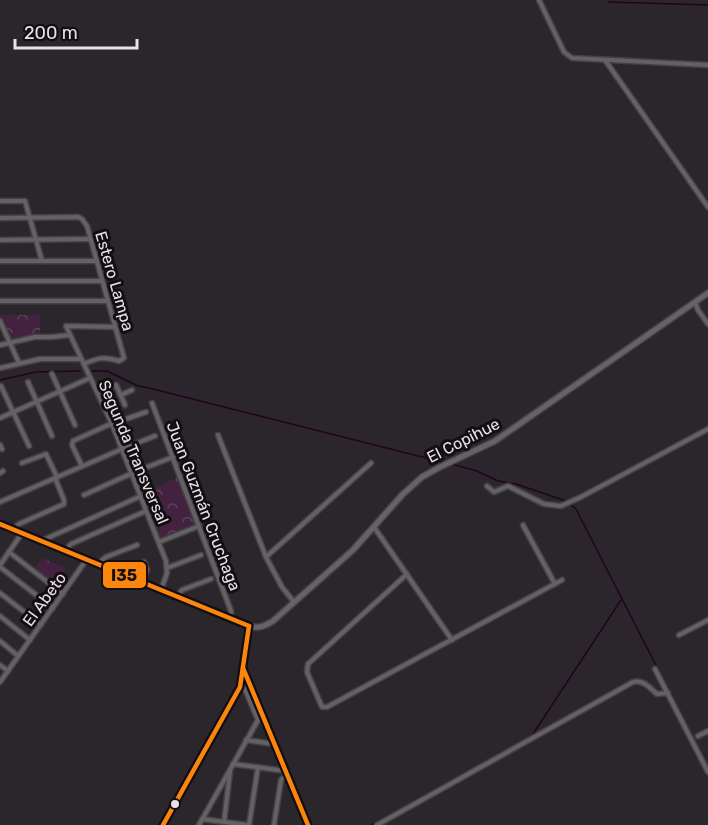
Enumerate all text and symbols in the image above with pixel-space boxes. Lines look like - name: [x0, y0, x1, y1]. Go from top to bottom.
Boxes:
- scale bar: [15, 12, 136, 50]
- text: 200 m: [24, 22, 78, 44]
- street label: Estero Lampa: [91, 229, 138, 333]
- street label: Segunda Transversal: [95, 377, 172, 527]
- street label: El Copihue: [424, 414, 503, 467]
- street label: Juan Guzmán Cruchaga: [162, 419, 245, 593]
- line badge: I35: [102, 561, 147, 589]
- text: I35: [111, 566, 137, 585]
- street label: El Abeto: [19, 569, 70, 630]
- unlabelled marker: [169, 798, 181, 810]

